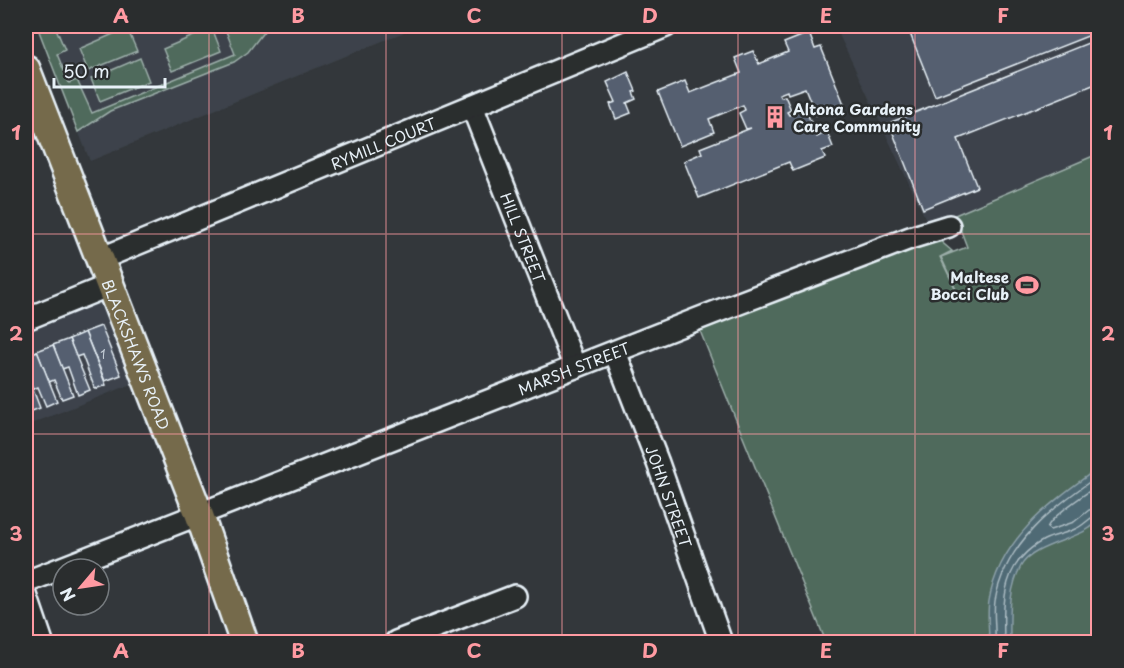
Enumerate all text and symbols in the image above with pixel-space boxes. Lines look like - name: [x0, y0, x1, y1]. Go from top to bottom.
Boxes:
- text: A: [113, 0, 129, 30]
- text: B: [291, 0, 305, 30]
- text: C: [466, 0, 482, 30]
- text: D: [642, 0, 658, 30]
- text: E: [820, 0, 832, 30]
- text: F: [997, 0, 1009, 30]
- scale bar: [54, 51, 165, 89]
- text: 50 m: [63, 57, 110, 84]
- place label: Altona Gardens Care Community: [793, 97, 921, 137]
- building icon: Altona Gardens Care Community: [762, 104, 788, 130]
- street label: RYMILL COURT: [327, 110, 440, 175]
- text: 1: [11, 117, 21, 147]
- text: 1: [1103, 117, 1113, 147]
- street label: HILL STREET: [496, 189, 552, 286]
- place label: Maltese Bocci Club: [930, 265, 1009, 305]
- sports icon: Maltese Bocci Club: [1014, 272, 1040, 298]
- street label: BLACKSHAWS ROAD: [97, 275, 177, 433]
- text: 2: [9, 318, 23, 348]
- text: 2: [1101, 318, 1115, 348]
- street label: MARSH STREET: [514, 335, 634, 400]
- house number: 1: [100, 345, 106, 363]
- street label: JOHN STREET: [641, 442, 698, 551]
- text: 3: [9, 518, 23, 548]
- text: 3: [1101, 518, 1115, 548]
- north arrow: [51, 557, 111, 617]
- text: N: [53, 583, 81, 606]
- text: A: [113, 635, 129, 665]
- text: B: [291, 635, 305, 665]
- text: C: [466, 635, 482, 665]
- text: D: [642, 635, 658, 665]
- text: E: [820, 635, 832, 665]
- text: F: [997, 635, 1009, 665]

